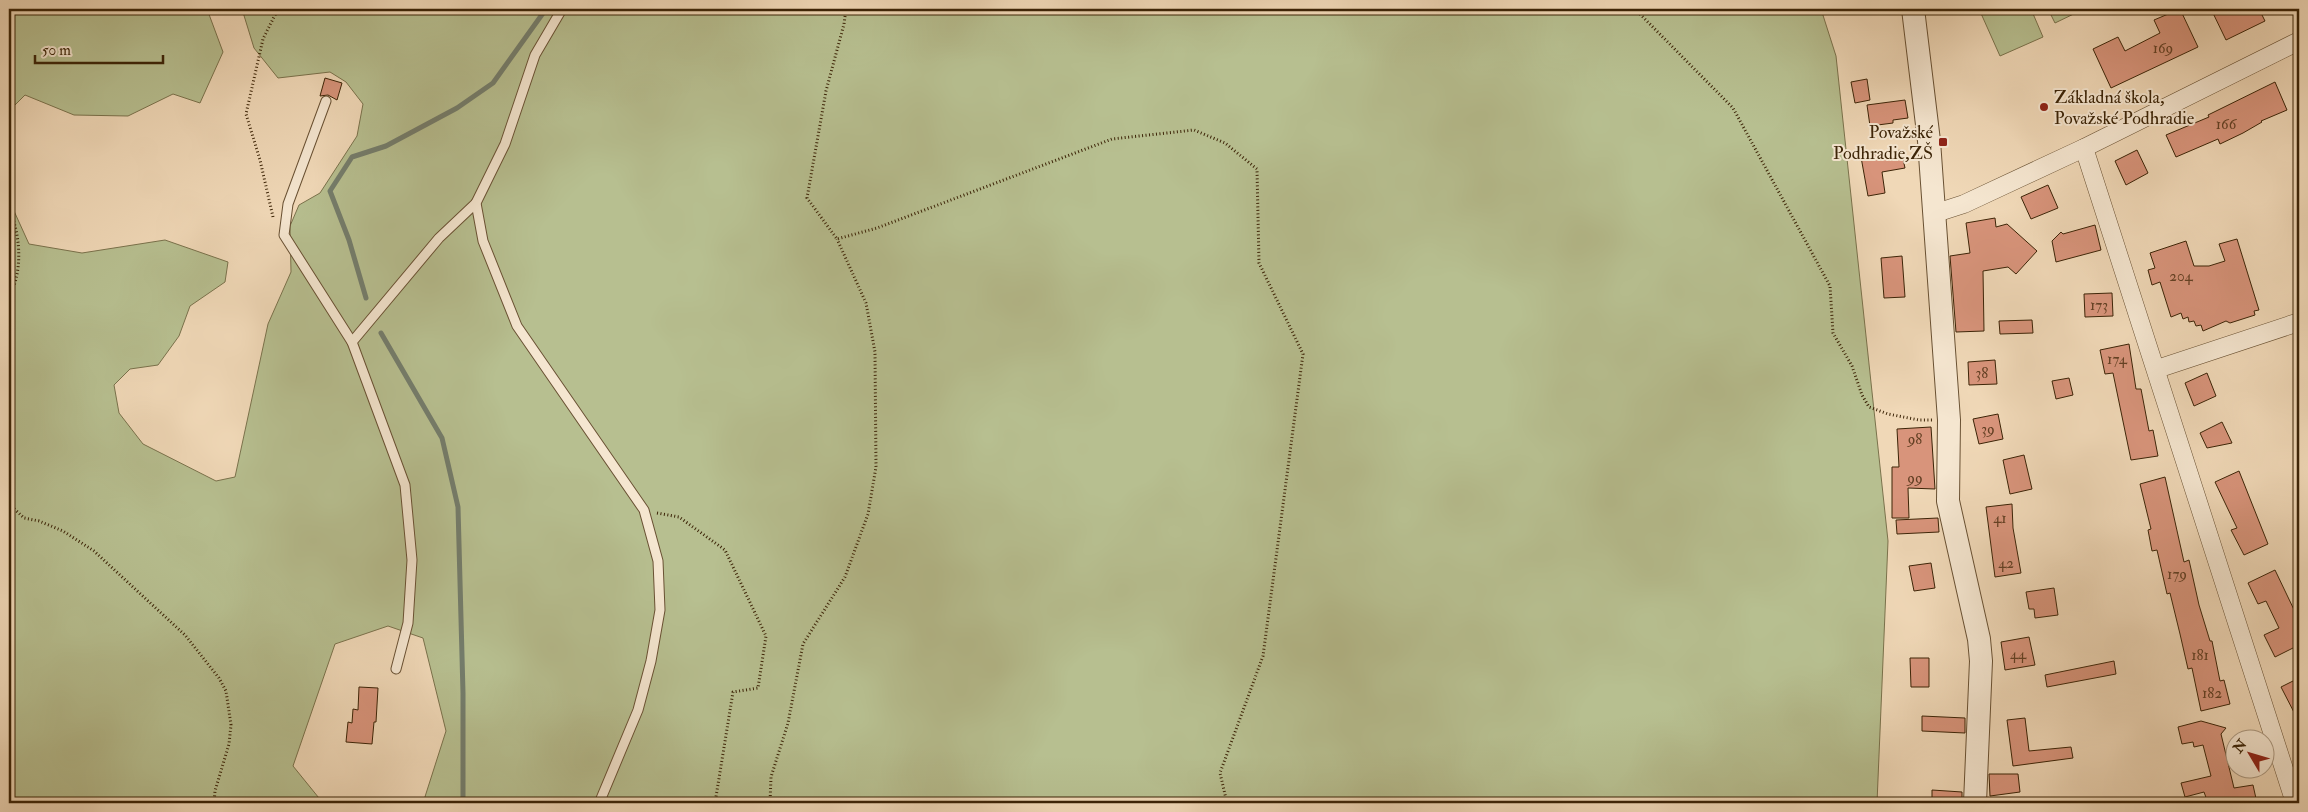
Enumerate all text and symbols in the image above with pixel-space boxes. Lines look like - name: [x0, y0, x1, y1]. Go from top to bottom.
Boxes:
- scale bar: [35, 32, 162, 64]
- house number: 169: [2153, 39, 2173, 58]
- text: 50 m: [42, 41, 71, 60]
- place label: Základná škola, Považské Podhradie: [2054, 86, 2195, 130]
- marker: Základná škola, Považské Podhradie: [2038, 101, 2050, 113]
- house number: 166: [2216, 115, 2238, 134]
- place label: Považské Podhradie,ZŠ: [1833, 121, 1933, 165]
- marker: Považské Podhradie,ZŠ: [1937, 136, 1949, 148]
- house number: 204: [2169, 267, 2194, 286]
- house number: 173: [2090, 296, 2108, 315]
- house number: 174: [2107, 350, 2128, 369]
- house number: 38: [1976, 364, 1988, 383]
- house number: 39: [1981, 420, 1995, 439]
- house number: 98: [1907, 430, 1922, 449]
- house number: 99: [1906, 469, 1923, 488]
- house number: 41: [1993, 509, 2007, 528]
- house number: 42: [1998, 554, 2014, 573]
- house number: 179: [2167, 565, 2187, 584]
- house number: 44: [2010, 645, 2027, 664]
- house number: 181: [2191, 646, 2209, 665]
- house number: 182: [2202, 684, 2222, 703]
- north arrow: [2226, 730, 2276, 780]
- text: N: [2229, 736, 2251, 757]

